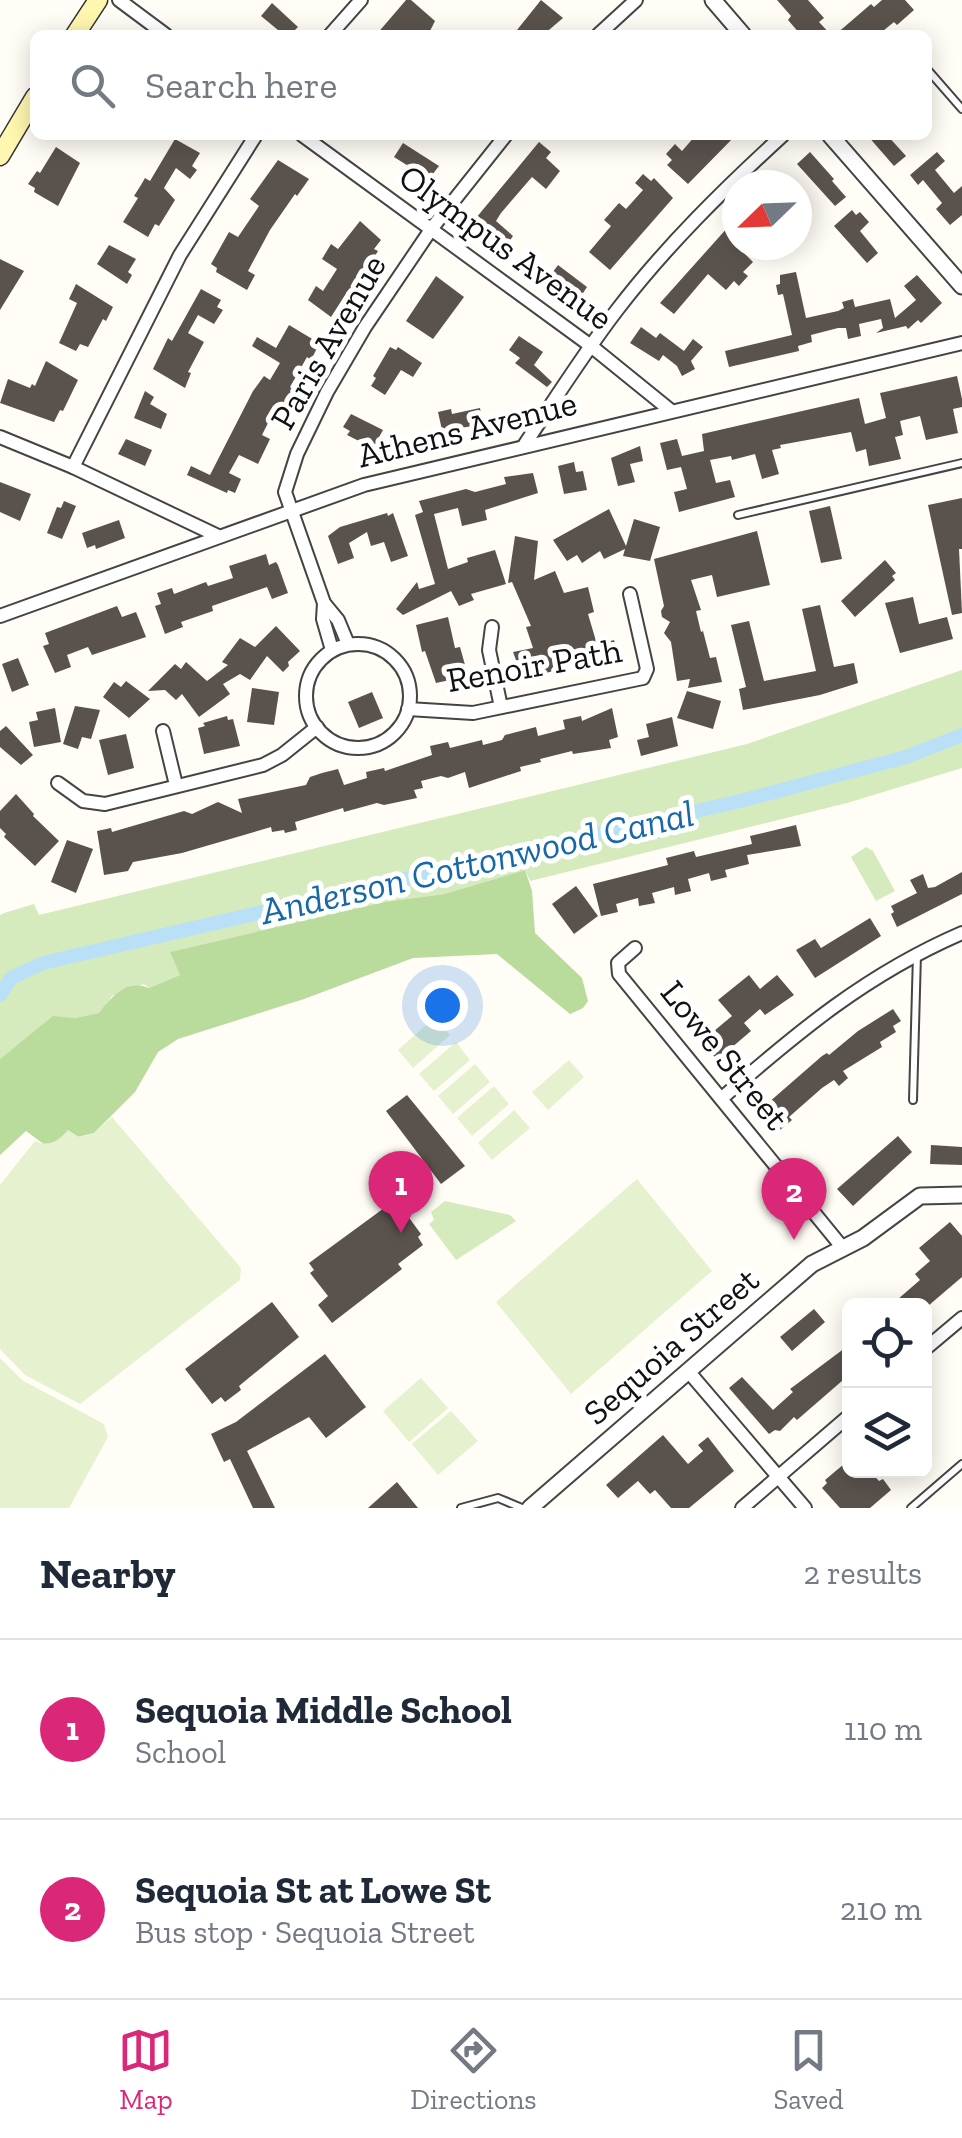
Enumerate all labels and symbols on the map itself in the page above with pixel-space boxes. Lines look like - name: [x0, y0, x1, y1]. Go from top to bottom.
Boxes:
- street label: Olympus Avenue: [391, 155, 621, 339]
- north arrow: [722, 170, 812, 260]
- street label: Paris Avenue: [261, 247, 395, 437]
- street label: Athens Avenue: [353, 381, 581, 477]
- street label: Renoir Path: [443, 629, 625, 701]
- water label: Anderson Cottonwood Canal: [255, 790, 698, 934]
- street label: Lowe Street: [652, 972, 798, 1138]
- your location: [417, 980, 468, 1031]
- pin: 1: [368, 1150, 434, 1233]
- pin: 2: [762, 1158, 826, 1240]
- street label: Sequoia Street: [575, 1259, 767, 1433]

